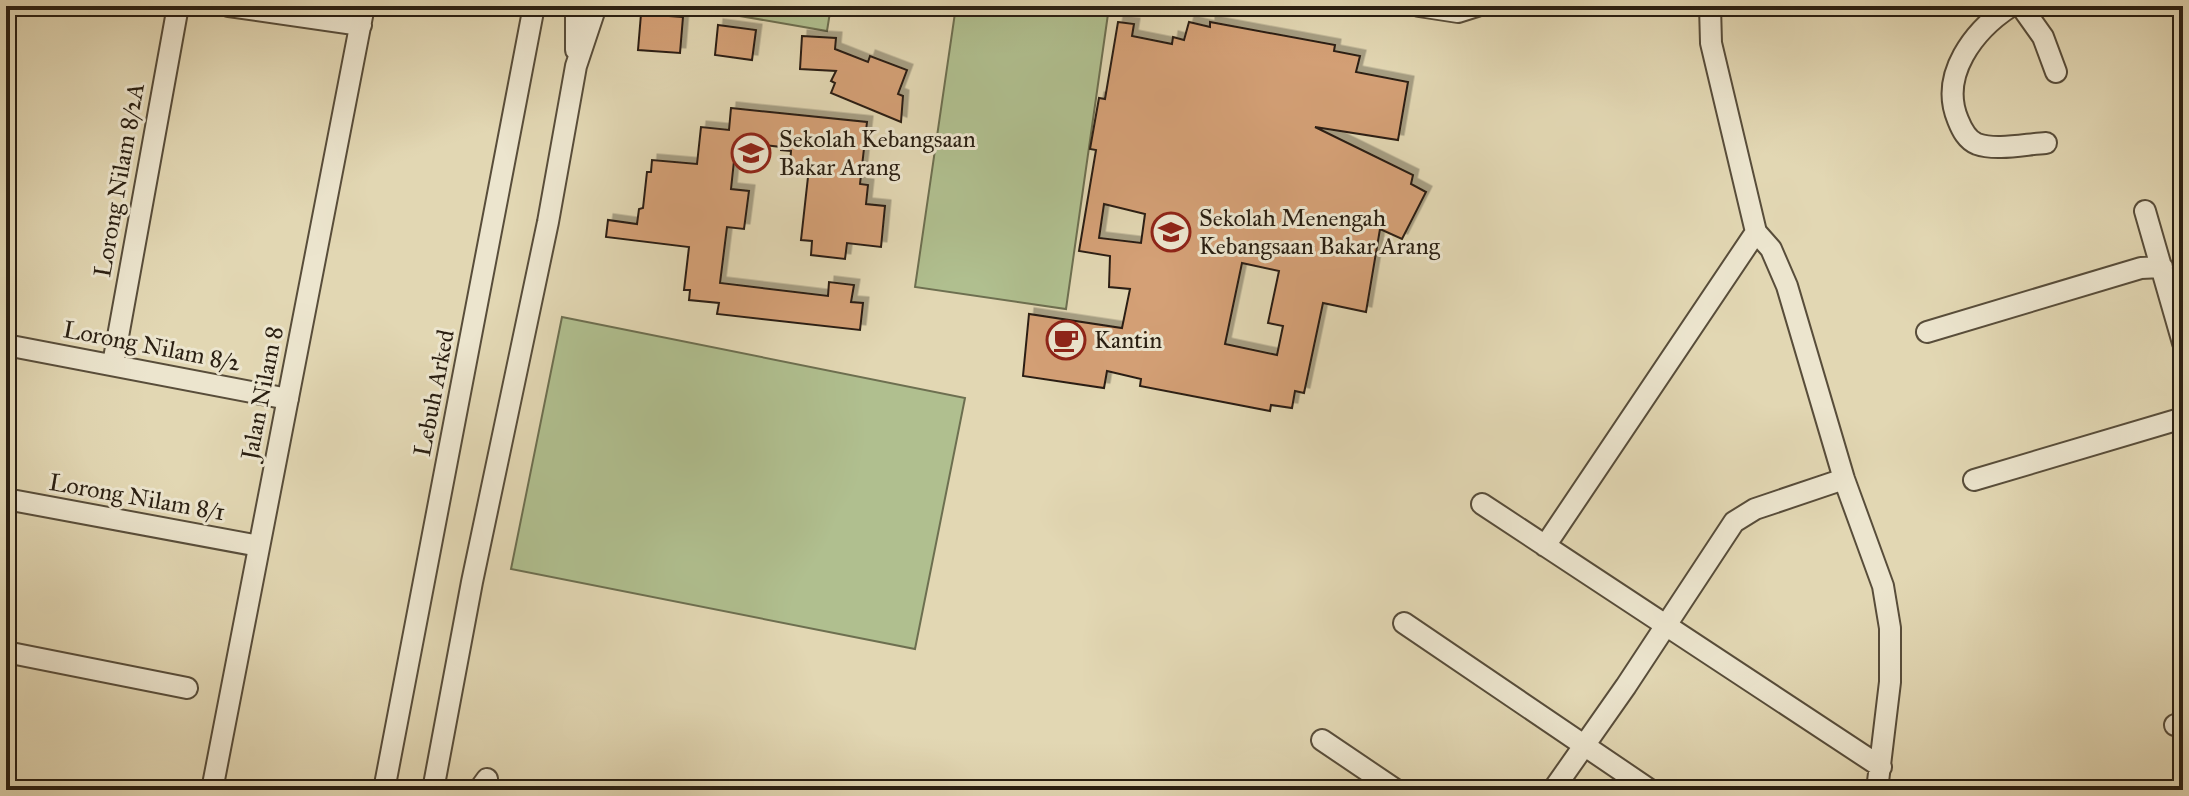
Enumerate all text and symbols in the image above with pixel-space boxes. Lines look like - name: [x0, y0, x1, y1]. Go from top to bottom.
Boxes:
- street label: Lorong Nilam 8/2A: [87, 81, 151, 279]
- place label: Sekolah Kebangsaan Bakar Arang: [779, 124, 976, 182]
- school or university icon: Sekolah Kebangsaan Bakar Arang: [730, 132, 772, 174]
- place label: Sekolah Menengah Kebangsaan Bakar Arang: [1199, 203, 1441, 261]
- school or university icon: Sekolah Menengah Kebangsaan Bakar Arang: [1150, 211, 1192, 253]
- street label: Lorong Nilam 8/2: [61, 314, 244, 378]
- cafe icon: Kantin: [1045, 319, 1087, 361]
- street label: Jalan Nilam 8: [234, 324, 290, 465]
- place label: Kantin: [1094, 325, 1162, 355]
- street label: Lebuh Arked: [407, 327, 461, 459]
- street label: Lorong Nilam 8/1: [47, 467, 227, 527]

